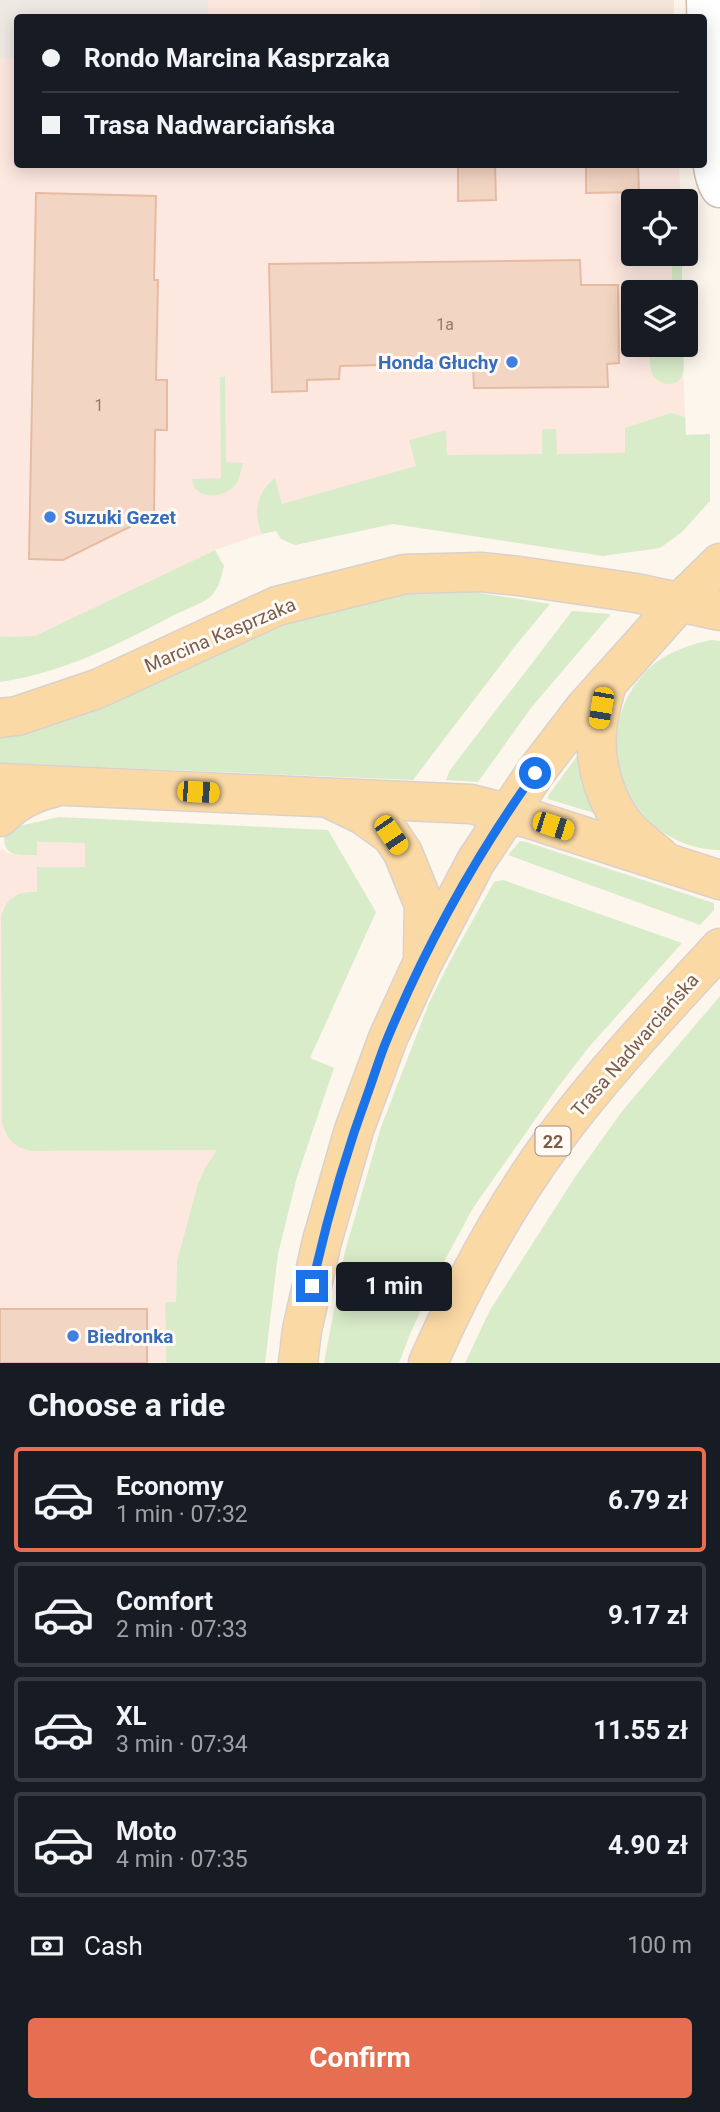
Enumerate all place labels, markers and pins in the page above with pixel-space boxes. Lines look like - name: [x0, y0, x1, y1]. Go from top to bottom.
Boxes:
- place label: Honda Głuchy: [378, 351, 498, 374]
- marker: Honda Głuchy: [504, 354, 520, 370]
- place label: Suzuki Gezet: [64, 506, 177, 529]
- marker: Suzuki Gezet: [42, 509, 58, 525]
- place label: Biedronka: [87, 1325, 173, 1348]
- marker: Biedronka: [65, 1328, 81, 1344]

